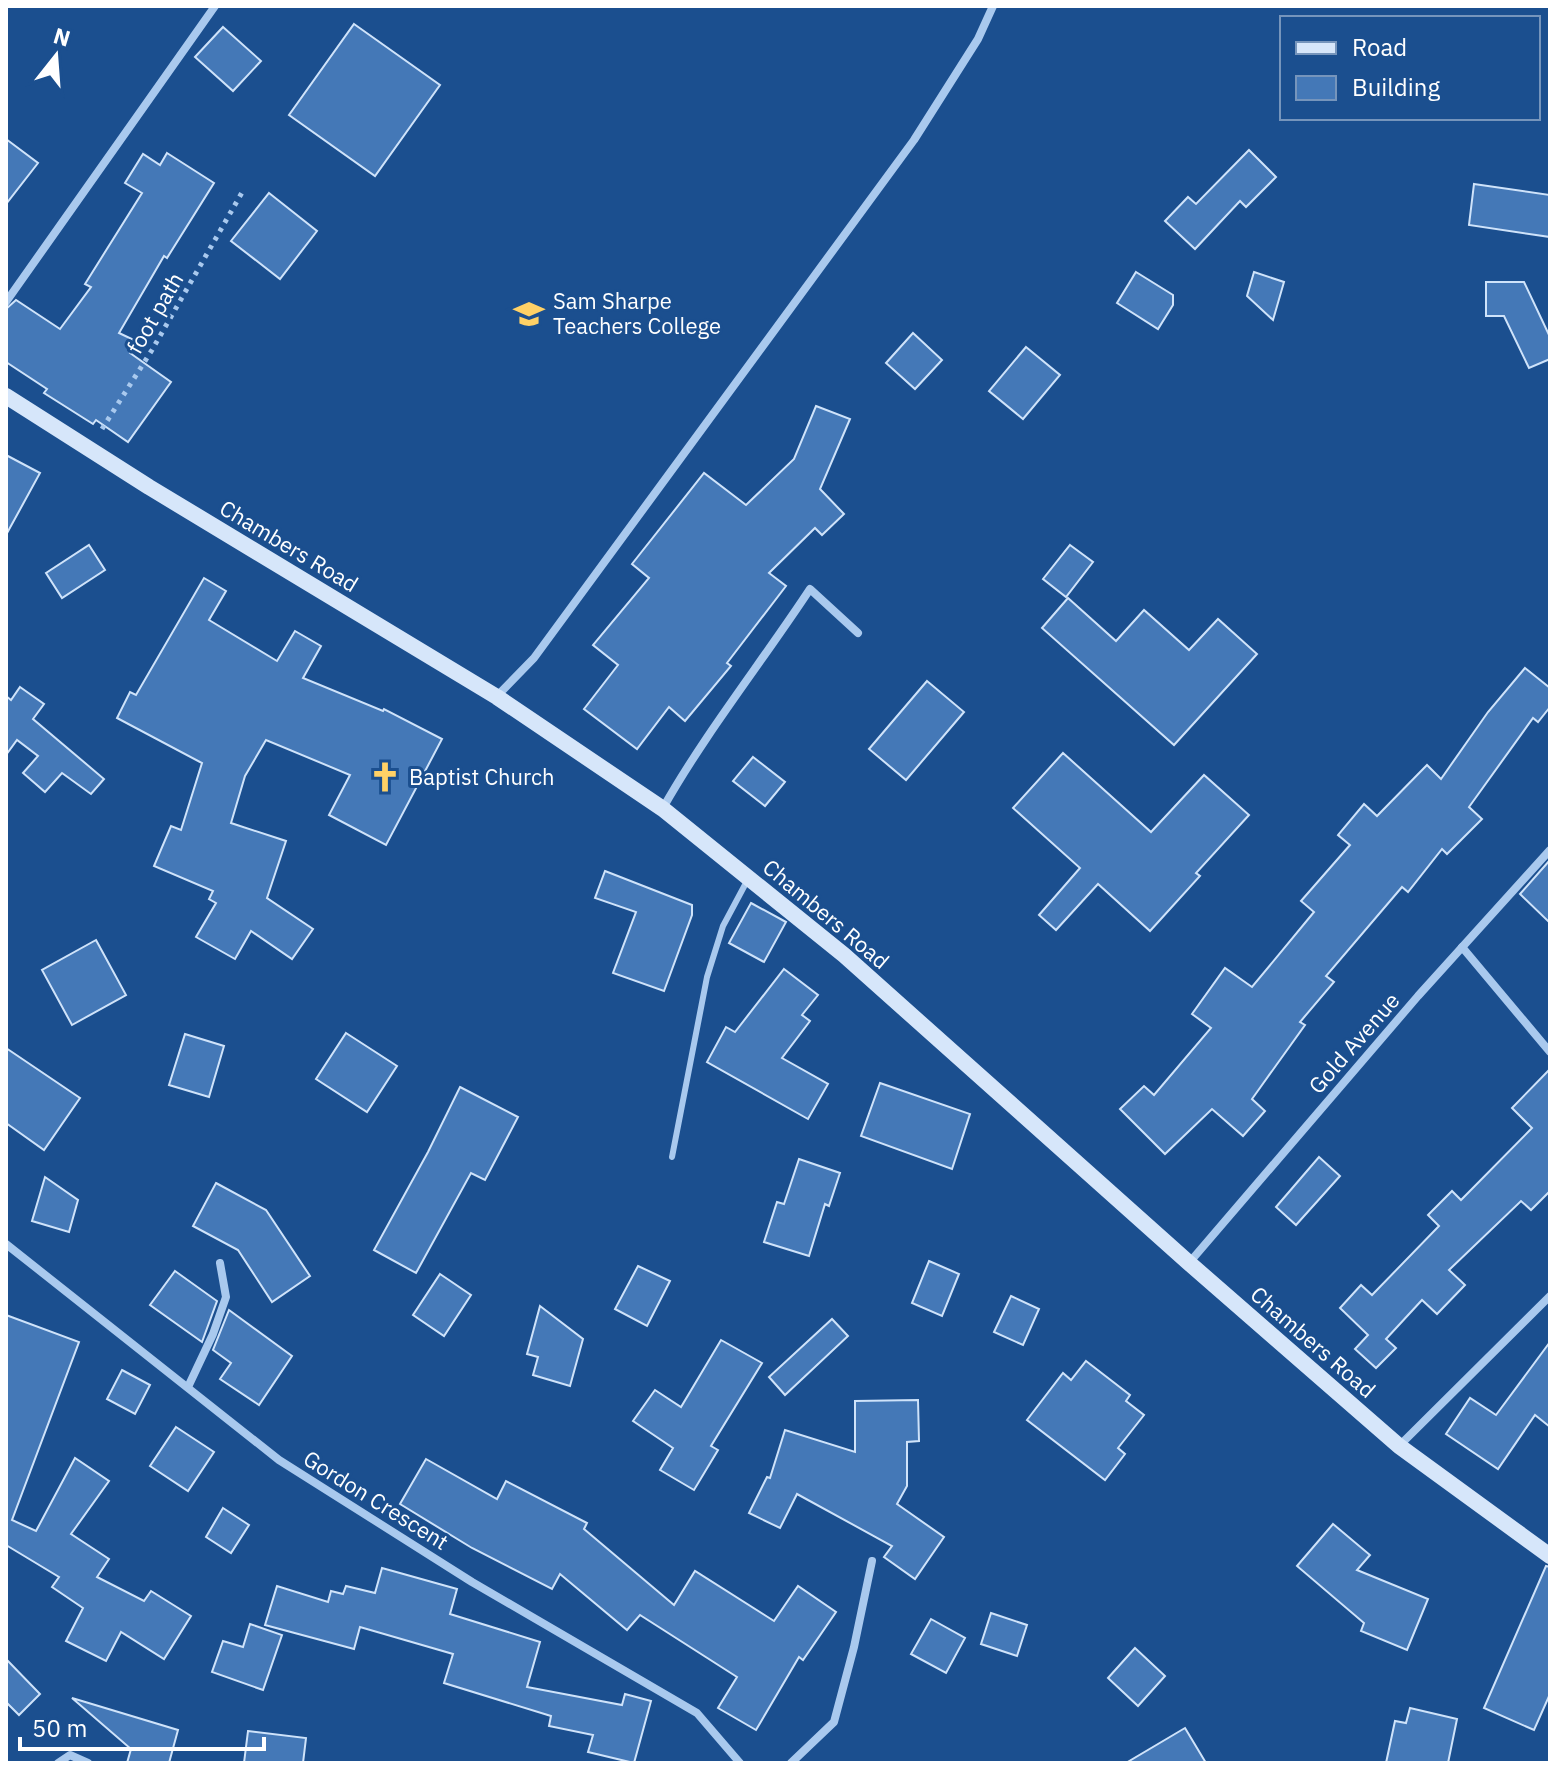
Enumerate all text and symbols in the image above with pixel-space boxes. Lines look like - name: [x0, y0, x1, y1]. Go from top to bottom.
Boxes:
- north arrow: [16, 16, 96, 96]
- legend: [1280, 16, 1540, 120]
- text: N: [50, 20, 74, 53]
- text: Road: [1352, 31, 1407, 63]
- text: Building: [1352, 71, 1440, 103]
- street label: foot path: [120, 267, 189, 359]
- place label: Sam Sharpe Teachers College: [553, 286, 721, 340]
- school or university icon: Sam Sharpe Teachers College: [512, 297, 546, 331]
- street label: Chambers Road: [215, 493, 364, 598]
- church icon: Baptist Church: [368, 760, 402, 794]
- place label: Baptist Church: [409, 762, 555, 791]
- street label: Chambers Road: [757, 852, 896, 975]
- street label: Gold Avenue: [1302, 986, 1406, 1099]
- street label: Chambers Road: [1245, 1279, 1382, 1404]
- street label: Gordon Crescent: [298, 1443, 454, 1556]
- scale bar: [20, 1701, 264, 1751]
- text: 50 m: [32, 1712, 87, 1744]

